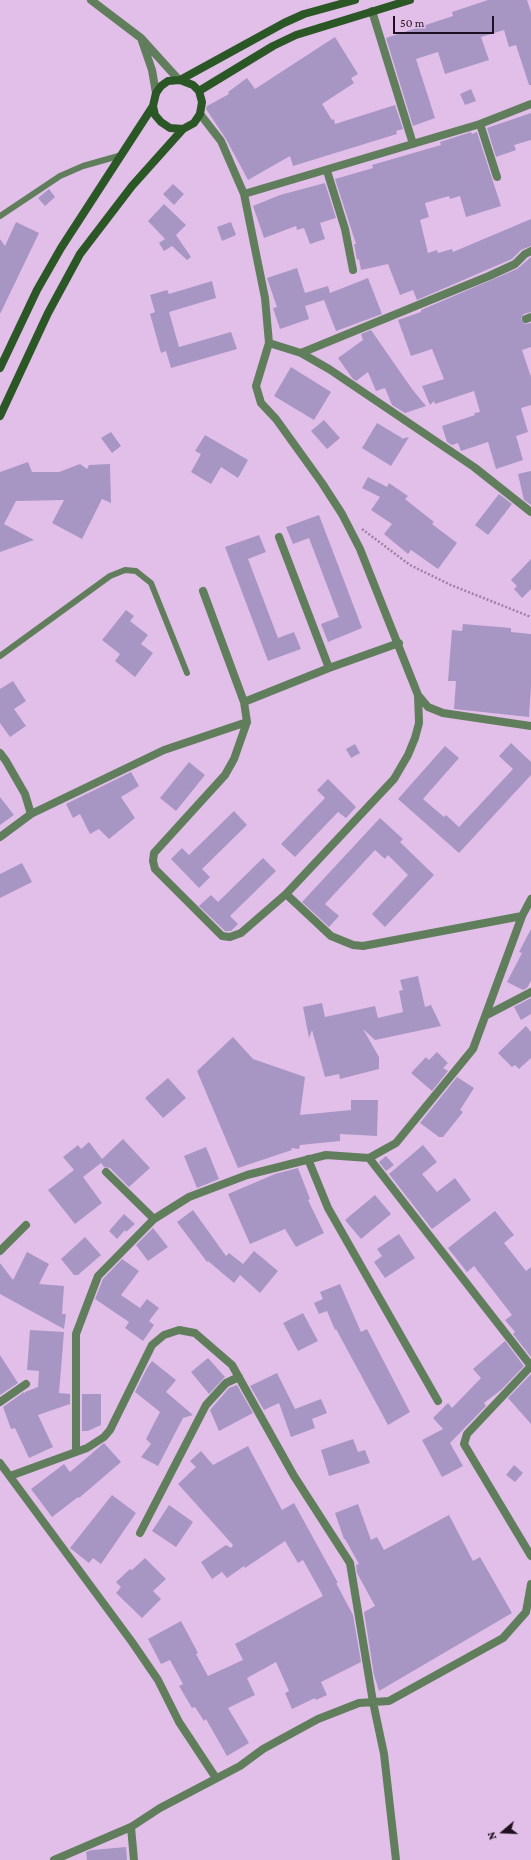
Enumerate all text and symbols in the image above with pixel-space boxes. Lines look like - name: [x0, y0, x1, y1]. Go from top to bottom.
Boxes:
- scale bar: [395, 8, 496, 34]
- text: 50 m: [400, 16, 424, 30]
- north arrow: [483, 1812, 523, 1852]
- text: N: [485, 1830, 499, 1841]

